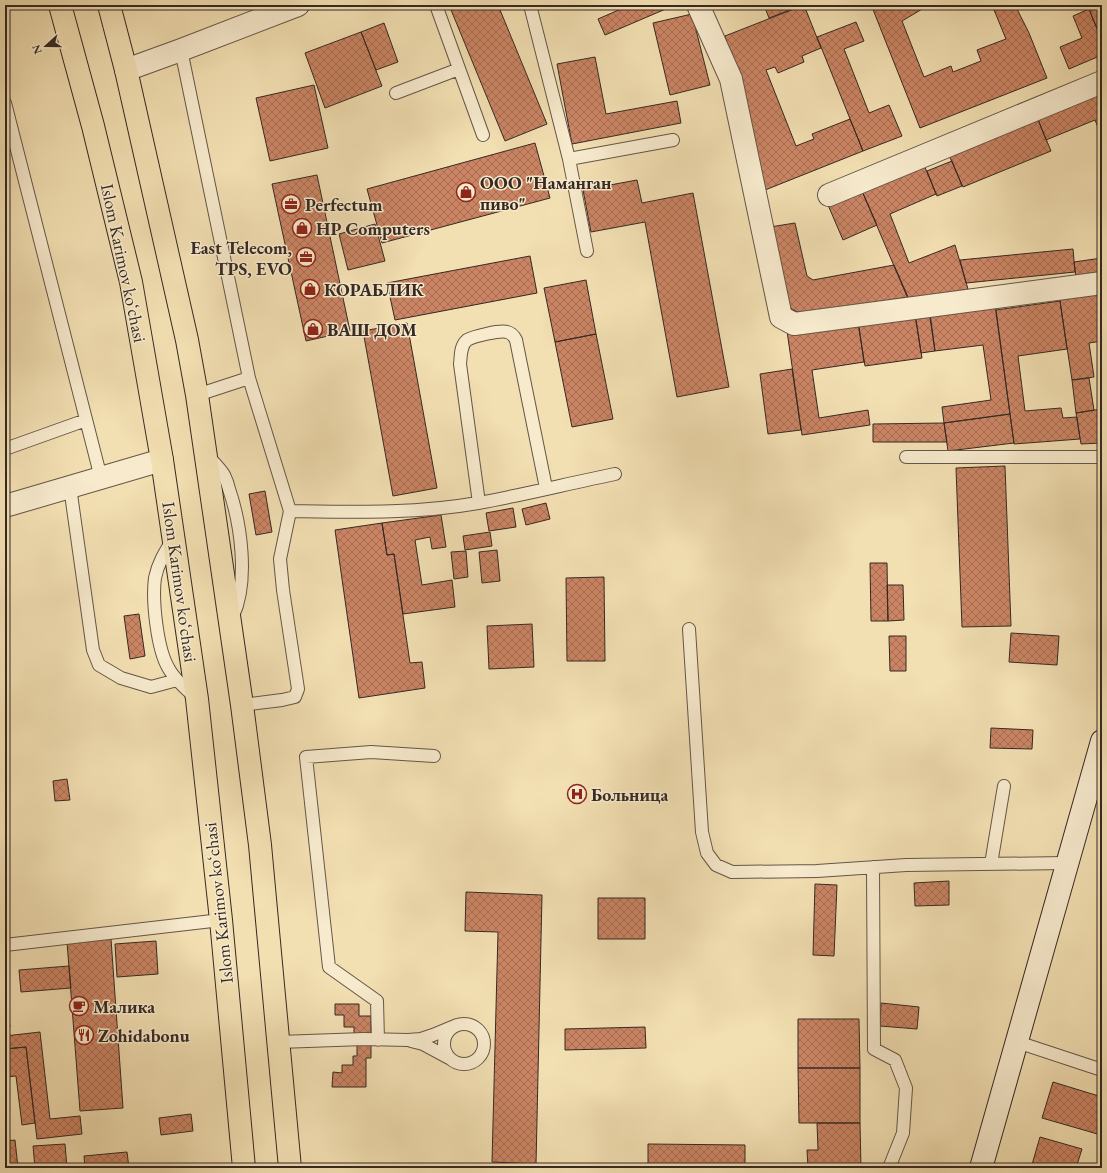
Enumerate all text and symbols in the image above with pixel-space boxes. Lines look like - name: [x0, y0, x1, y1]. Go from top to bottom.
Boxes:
- north arrow: [26, 26, 66, 66]
- text: N: [28, 43, 45, 56]
- place label: ООО "Наманган пиво": [480, 171, 612, 215]
- shop icon: ООО "Наманган пиво": [455, 181, 477, 203]
- street label: Islom Karimov koʻchasi: [96, 182, 152, 345]
- office icon: Perfectum: [280, 193, 302, 215]
- place label: Perfectum: [305, 193, 383, 216]
- shop icon: HP Computers: [291, 217, 313, 239]
- place label: HP Computers: [316, 217, 430, 240]
- place label: East Telecom, TPS, EVO: [190, 236, 292, 280]
- office icon: East Telecom, TPS, EVO: [295, 246, 317, 268]
- shop icon: КОРАБЛИК: [299, 278, 321, 300]
- place label: КОРАБЛИК: [324, 278, 424, 301]
- shop icon: ВАШ ДОМ: [302, 318, 324, 340]
- place label: ВАШ ДОМ: [327, 318, 417, 341]
- street label: Islom Karimov koʻchasi: [157, 500, 203, 664]
- hospital icon: Больница: [566, 783, 588, 805]
- place label: Больница: [591, 783, 669, 806]
- street label: Islom Karimov koʻchasi: [198, 821, 238, 985]
- cafe icon: Малика: [68, 995, 90, 1017]
- place label: Малика: [93, 995, 155, 1018]
- restaurant icon: Zohidabonu: [73, 1024, 95, 1046]
- place label: Zohidabonu: [98, 1024, 190, 1047]

